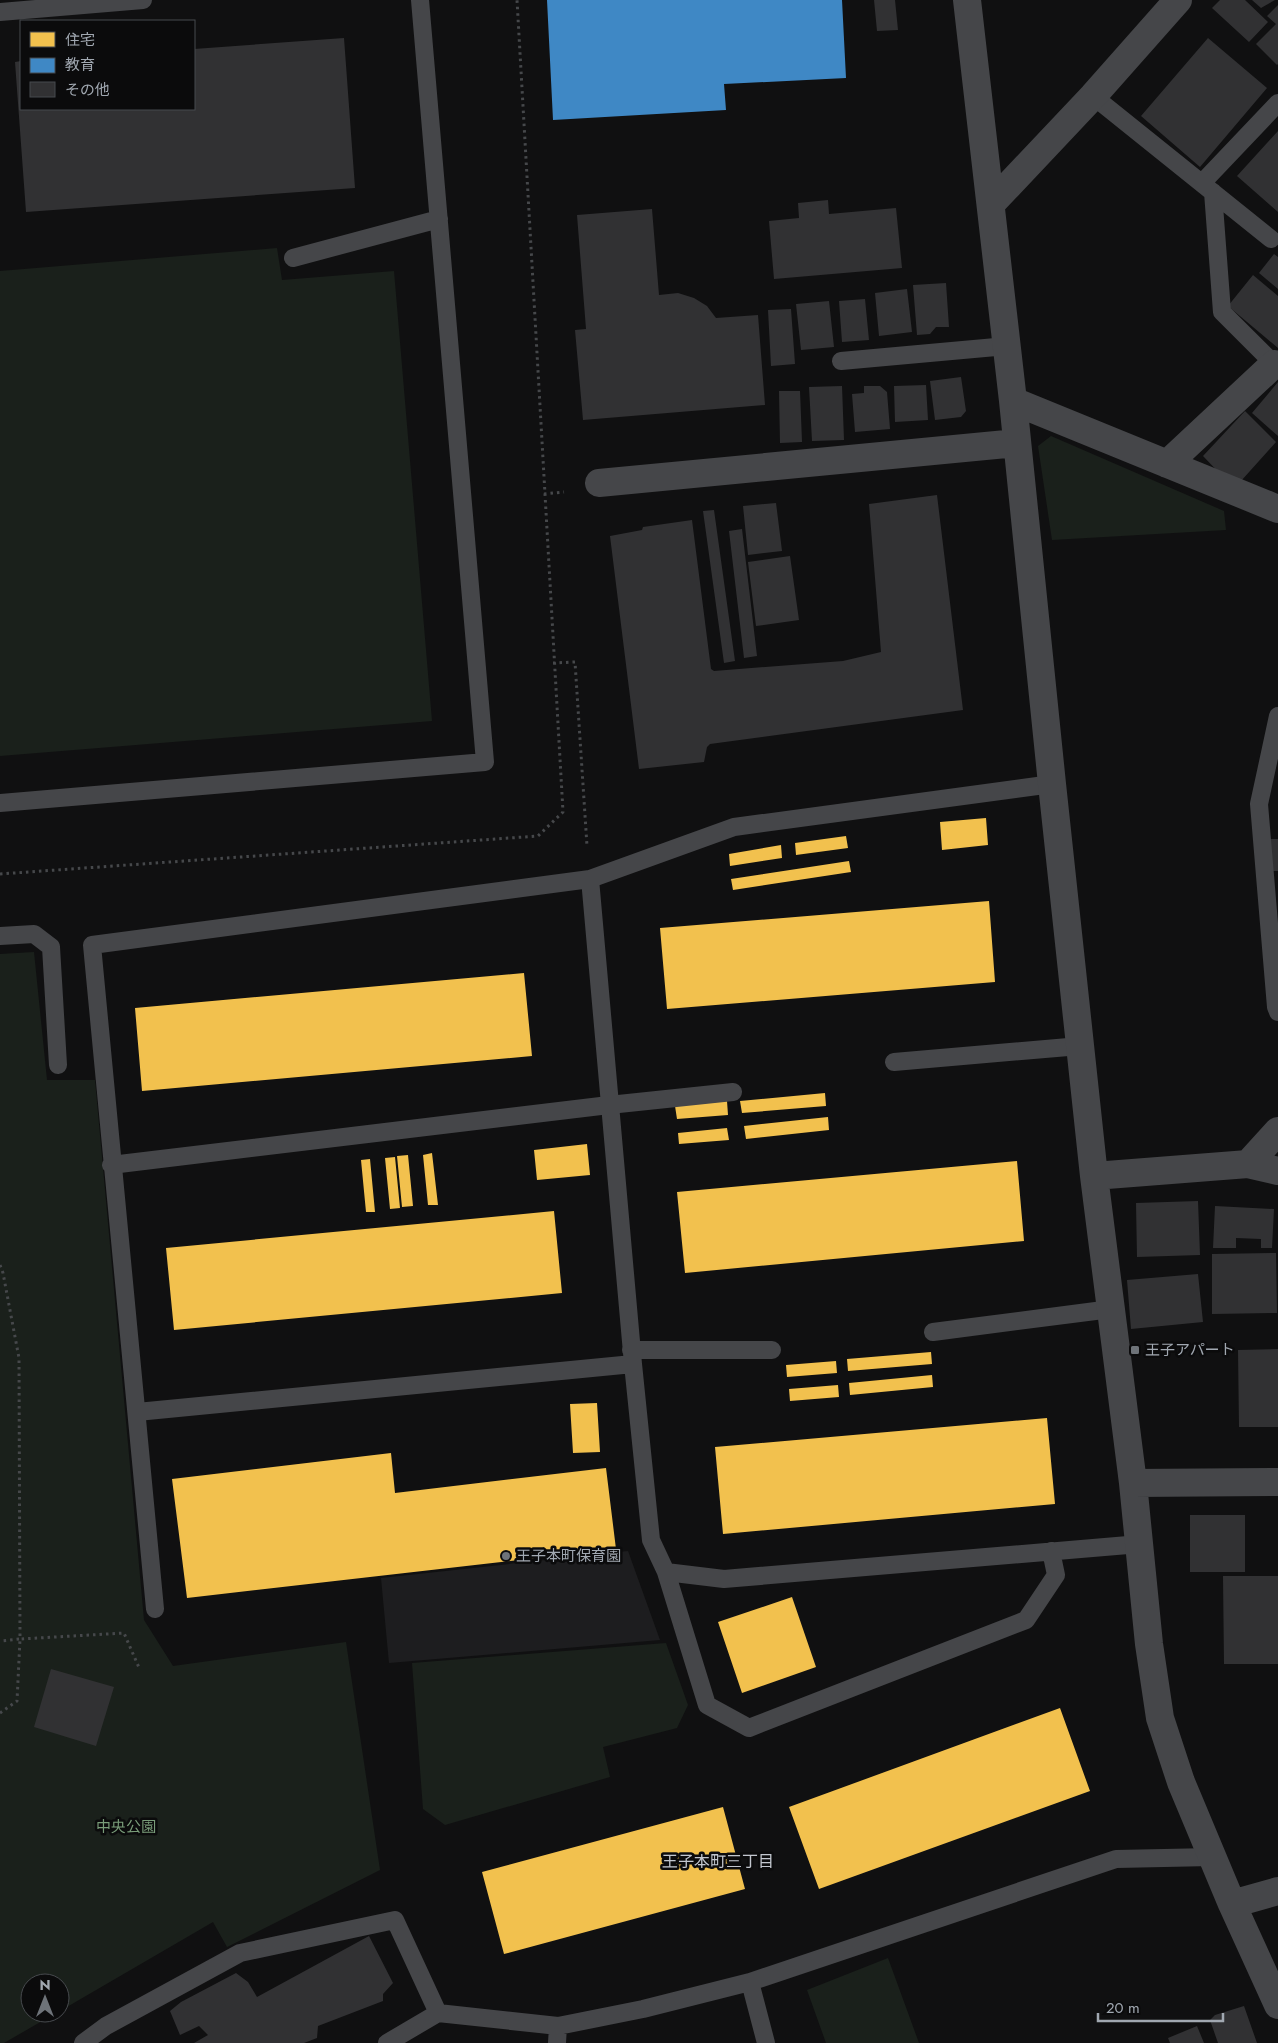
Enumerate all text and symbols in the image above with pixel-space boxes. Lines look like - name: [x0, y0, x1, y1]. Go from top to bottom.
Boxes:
- legend: [20, 20, 195, 110]
- text: 住宅: [65, 29, 95, 51]
- text: 教育: [65, 54, 95, 76]
- text: その他: [65, 79, 110, 101]
- place label: 王子アパート: [1145, 1339, 1235, 1361]
- marker: 王子アパート: [1129, 1344, 1141, 1356]
- place label: 王子本町保育園: [516, 1545, 621, 1567]
- marker: 王子本町保育園: [500, 1550, 512, 1562]
- park label: 中央公園: [96, 1816, 156, 1838]
- district label: 王子本町三丁目: [662, 1850, 774, 1873]
- north arrow: [20, 1973, 70, 2023]
- text: N: [39, 1975, 51, 1995]
- scale bar: [1098, 1990, 1223, 2022]
- text: 20 m: [1106, 1997, 1140, 2019]

